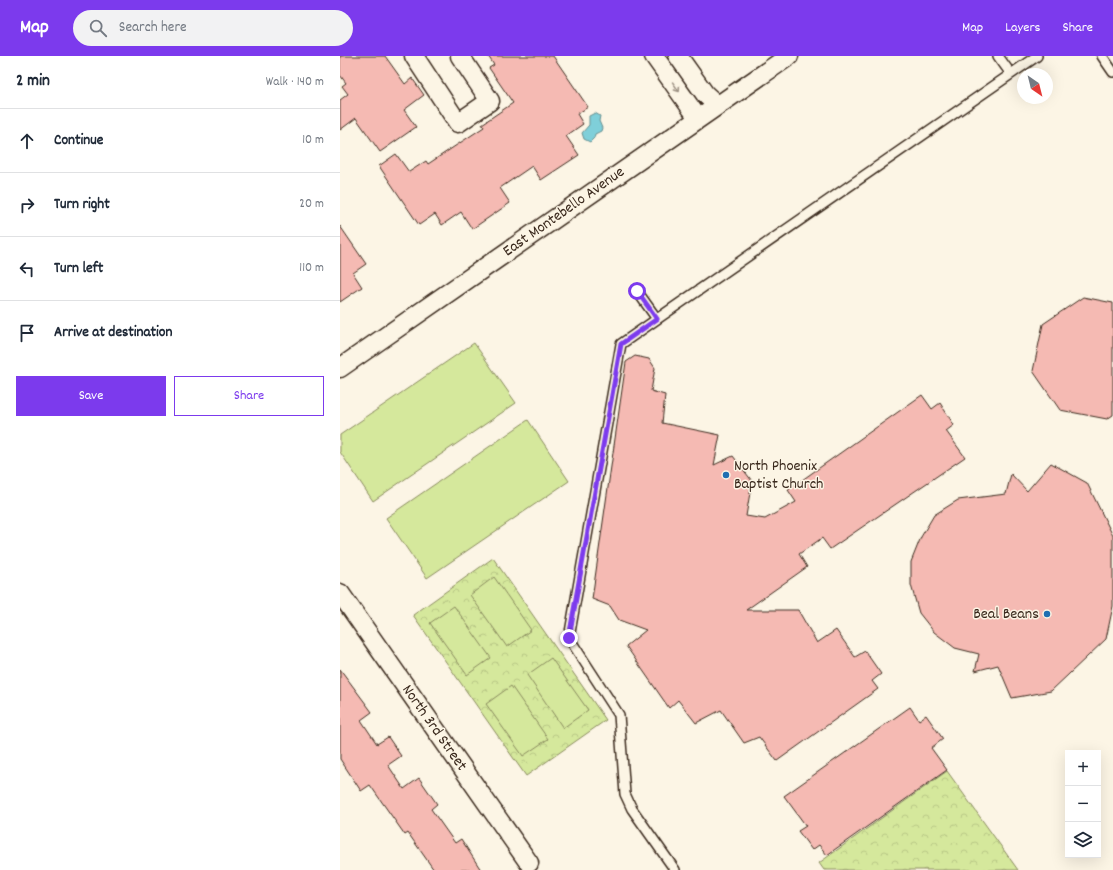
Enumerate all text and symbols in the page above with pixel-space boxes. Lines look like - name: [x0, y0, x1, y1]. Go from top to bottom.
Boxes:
- search box: [73, 10, 353, 46]
- text: Map: [20, 15, 49, 42]
- icon: search: [87, 17, 109, 39]
- text: Search here: [119, 17, 187, 39]
- text: Map: [962, 18, 983, 38]
- text: Layers: [1005, 18, 1040, 38]
- text: Share: [1062, 18, 1093, 38]
- north arrow: [1017, 68, 1053, 104]
- text: 2 min: [16, 70, 50, 94]
- text: Walk · 140 m: [266, 73, 324, 92]
- one-way arrow: [672, 82, 680, 93]
- icon: ahead: [16, 130, 38, 152]
- text: Continue: [54, 130, 103, 152]
- text: 10 m: [302, 131, 324, 150]
- street label: East Montebello Avenue: [498, 161, 630, 263]
- icon: right: [16, 194, 38, 216]
- text: Turn right: [54, 194, 110, 216]
- text: 20 m: [299, 195, 324, 214]
- icon: left: [16, 258, 38, 280]
- text: Turn left: [54, 258, 103, 280]
- text: 110 m: [299, 259, 324, 278]
- route start: [628, 282, 646, 300]
- icon: arrive: [16, 322, 38, 344]
- text: Arrive at destination: [54, 322, 172, 344]
- button: Save: [16, 376, 166, 416]
- button: Share: [174, 376, 324, 416]
- place label: North Phoenix Baptist Church: [734, 455, 823, 496]
- marker: North Phoenix Baptist Church: [721, 470, 731, 480]
- place label: Beal Beans: [973, 603, 1039, 626]
- marker: Beal Beans: [1042, 609, 1052, 619]
- route end: [560, 629, 578, 647]
- street label: North 3rd Street: [396, 680, 472, 776]
- map controls: [1065, 750, 1101, 858]
- button: +: [1065, 750, 1101, 786]
- button: −: [1065, 786, 1101, 822]
- button: layers: [1065, 822, 1101, 858]

